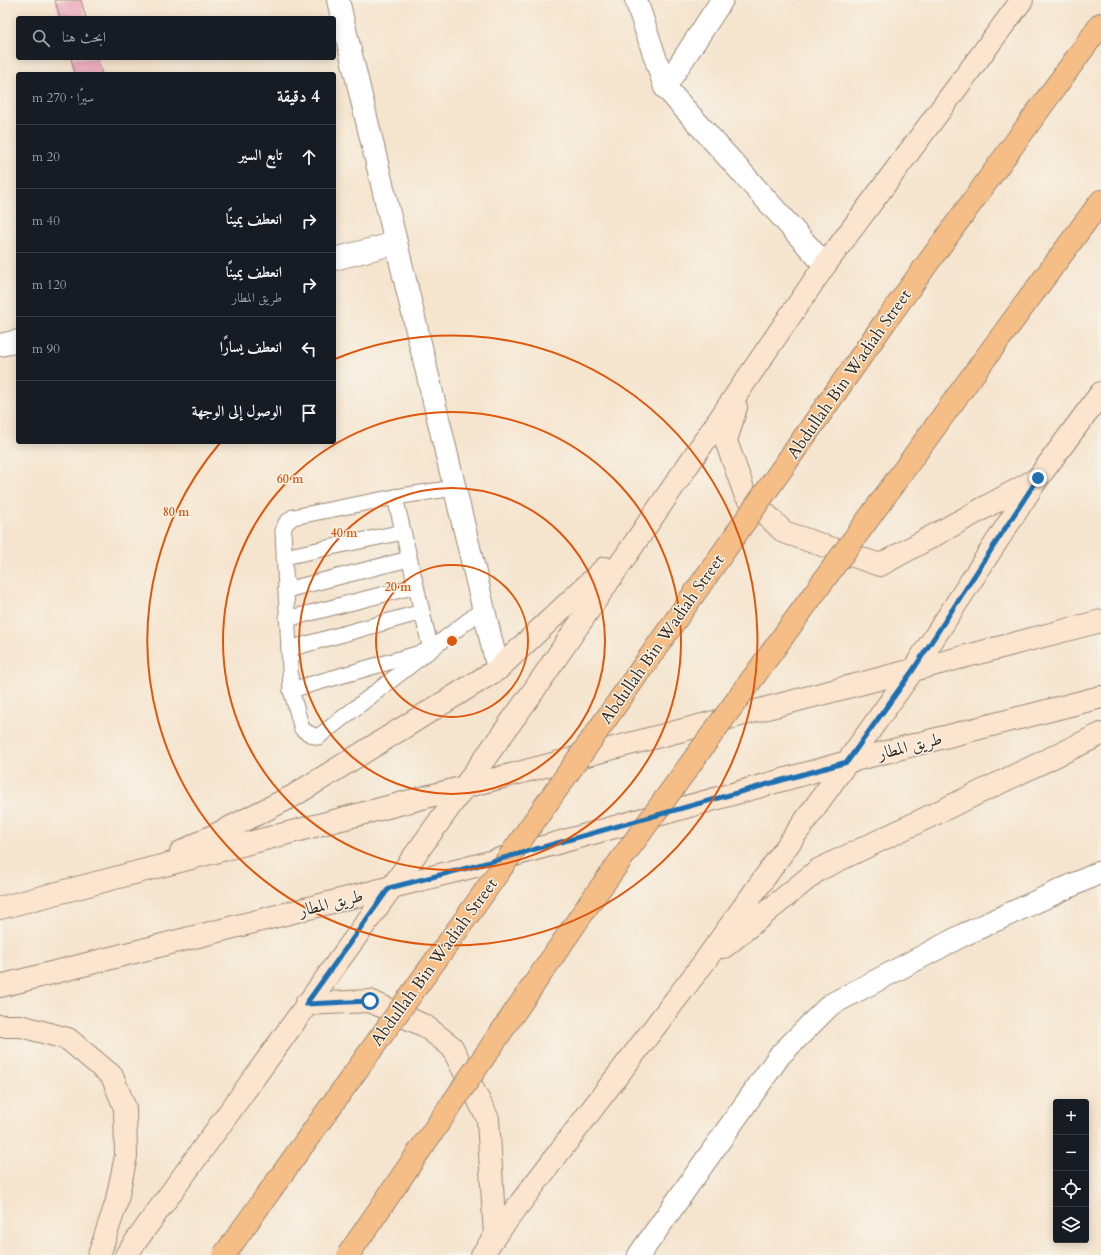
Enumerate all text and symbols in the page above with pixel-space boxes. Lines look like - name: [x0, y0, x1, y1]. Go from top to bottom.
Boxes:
- search box: [16, 16, 336, 60]
- icon: search: [30, 27, 52, 49]
- text: ابحث هنا: [62, 27, 106, 47]
- text: 4 دقيقة: [277, 85, 320, 108]
- text: سيرًا · 270 m: [32, 89, 94, 107]
- text: تابع السير: [239, 145, 282, 165]
- icon: ahead: [298, 146, 320, 168]
- text: 20 m: [32, 148, 60, 166]
- text: انعطف يمينًا: [226, 209, 282, 229]
- icon: right: [298, 210, 320, 232]
- text: 40 m: [32, 212, 60, 230]
- text: انعطف يمينًا: [226, 262, 282, 282]
- icon: right: [298, 274, 320, 296]
- text: 120 m: [32, 276, 66, 294]
- street label: Abdullah Bin Wadiah Street: [782, 284, 917, 463]
- text: طريق المطار: [232, 289, 282, 307]
- text: انعطف يسارًا: [220, 337, 282, 357]
- icon: left: [298, 338, 320, 360]
- text: 90 m: [32, 340, 60, 358]
- text: الوصول إلى الوجهة: [192, 401, 282, 421]
- icon: arrive: [298, 402, 320, 424]
- route end: [1029, 469, 1047, 487]
- text: 60 m: [277, 471, 304, 487]
- text: 80 m: [163, 504, 190, 520]
- text: 40 m: [331, 525, 358, 541]
- street label: Abdullah Bin Wadiah Street: [595, 549, 730, 728]
- text: 20 m: [385, 579, 412, 595]
- centre of rings: [445, 634, 459, 648]
- street label: طريق المطار: [874, 727, 945, 766]
- street label: Abdullah Bin Wadiah Street: [365, 873, 503, 1051]
- street label: طريق المطار: [295, 884, 366, 923]
- route start: [361, 992, 379, 1010]
- map controls: [1053, 1099, 1089, 1243]
- button: +: [1053, 1099, 1089, 1135]
- button: −: [1053, 1135, 1089, 1171]
- button: locate: [1053, 1171, 1089, 1207]
- button: layers: [1053, 1207, 1089, 1243]

